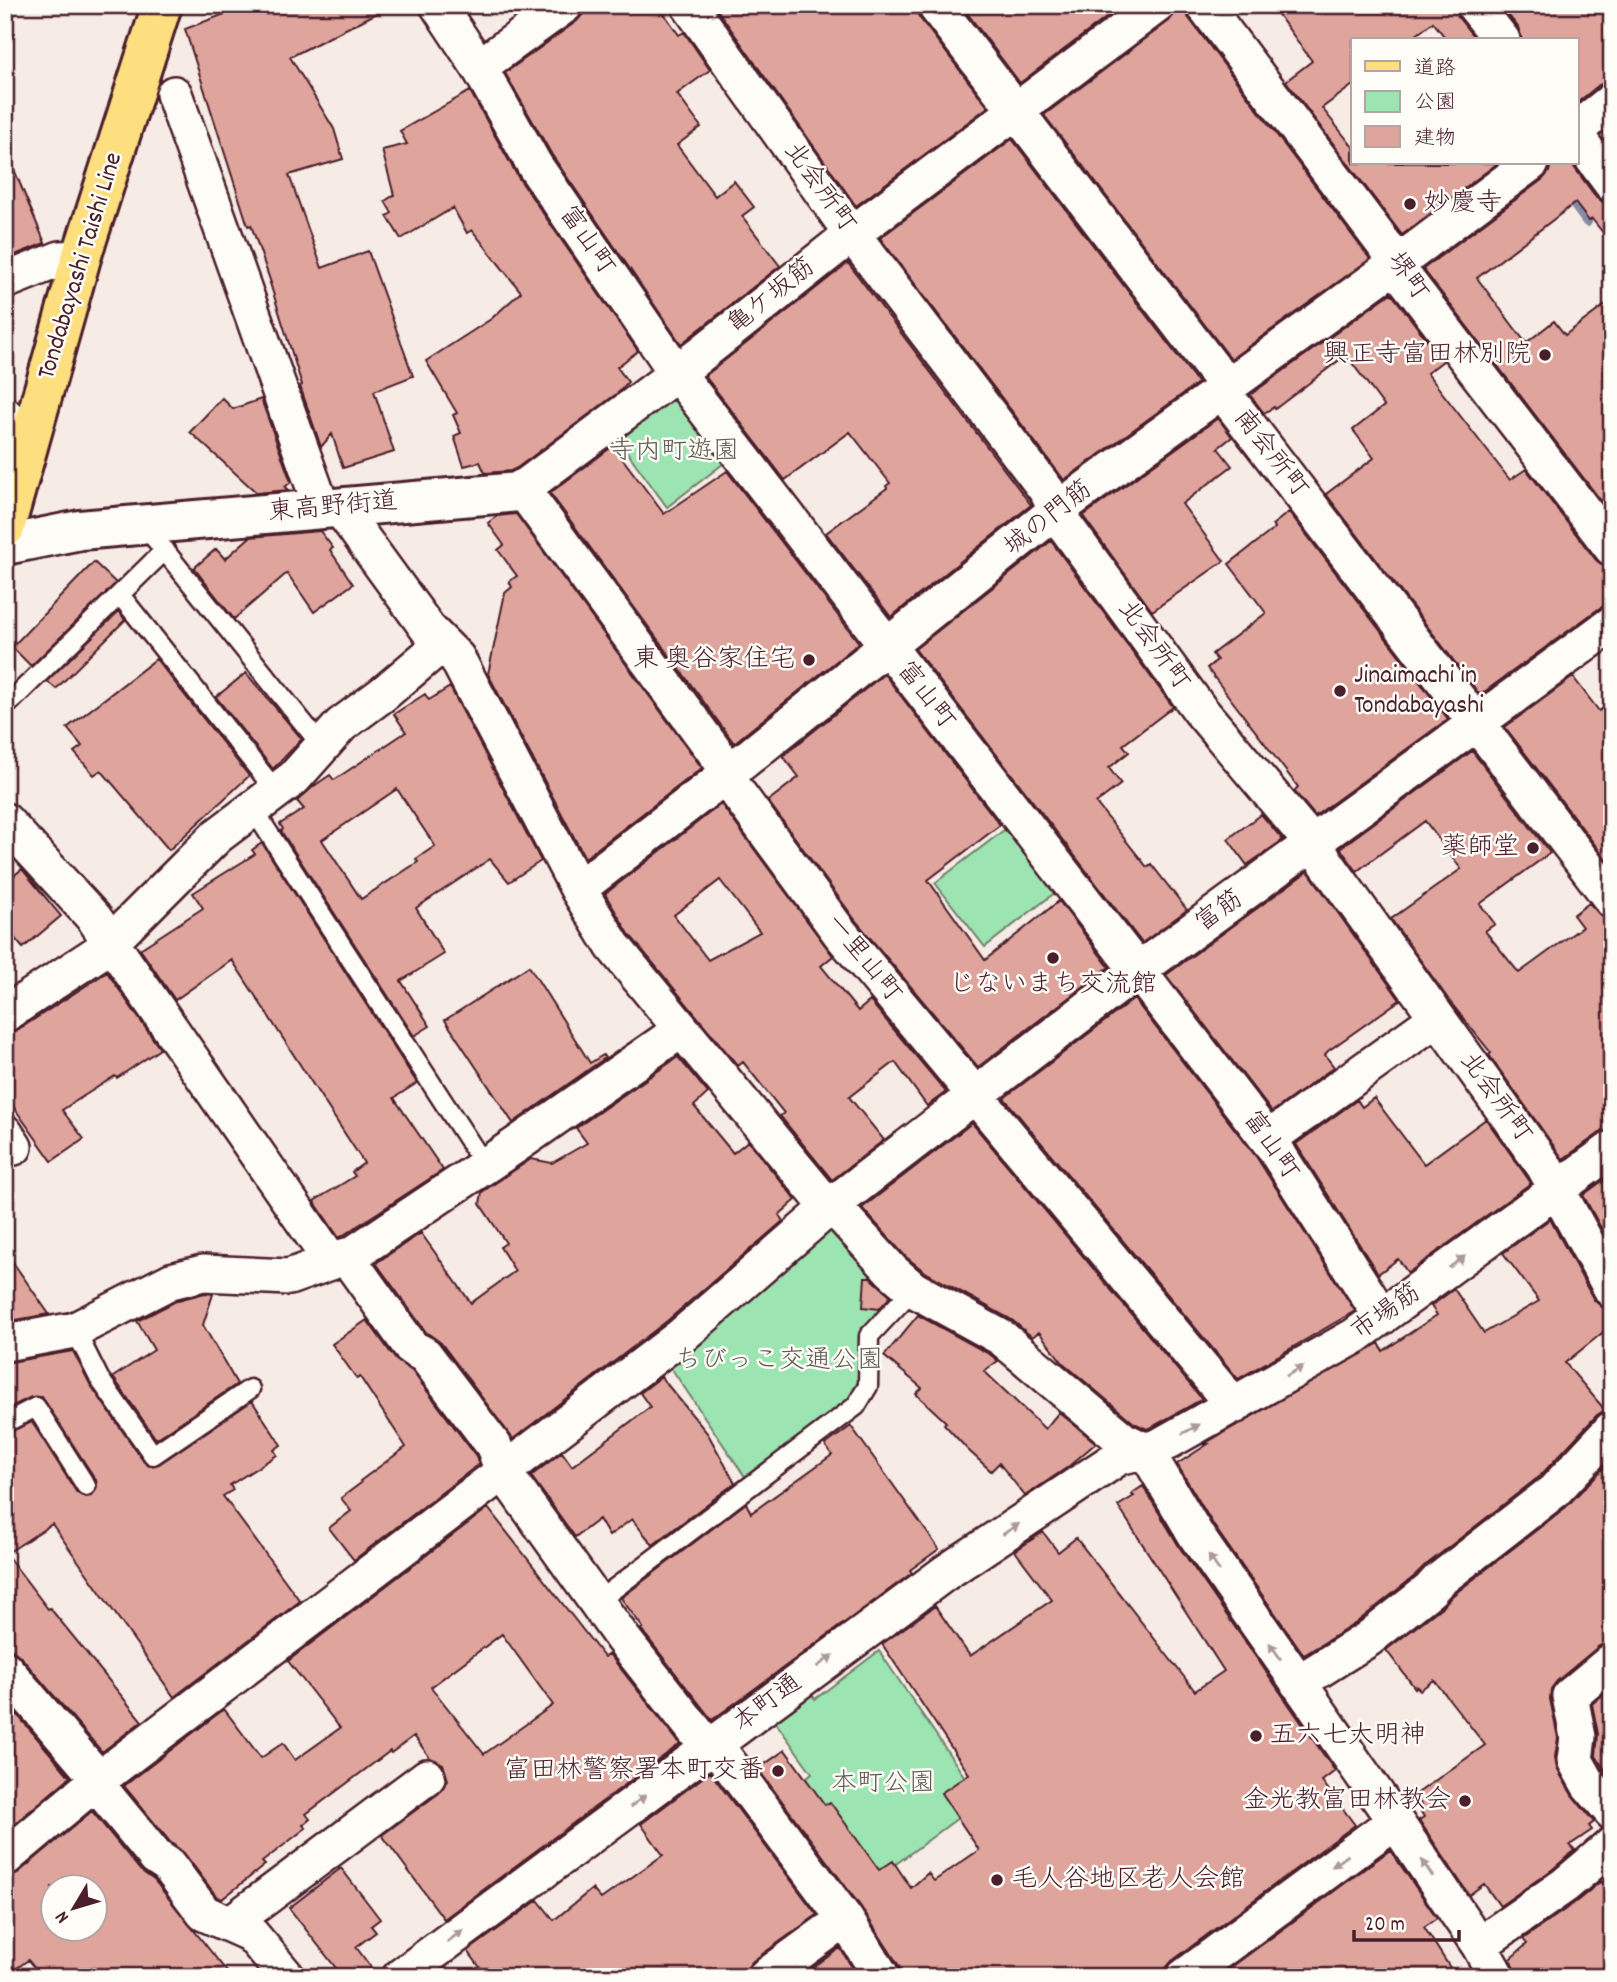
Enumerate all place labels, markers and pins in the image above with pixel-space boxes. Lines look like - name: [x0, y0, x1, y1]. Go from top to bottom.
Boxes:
- place label: 妙慶寺: [1424, 186, 1502, 223]
- marker: 妙慶寺: [1402, 196, 1418, 212]
- place label: 興正寺富田林別院: [1323, 337, 1531, 374]
- marker: 興正寺富田林別院: [1537, 347, 1553, 363]
- place label: 東 奥谷家住宅: [633, 642, 795, 679]
- marker: 東 奥谷家住宅: [801, 652, 817, 668]
- place label: Jinaimachi in Tondabayashi: [1354, 658, 1484, 725]
- marker: Jinaimachi in Tondabayashi: [1332, 683, 1348, 699]
- place label: 薬師堂: [1441, 830, 1519, 867]
- marker: 薬師堂: [1525, 840, 1541, 856]
- marker: じないまち交流館: [1045, 950, 1061, 966]
- place label: じないまち交流館: [949, 967, 1157, 1004]
- place label: 五六七大明神: [1270, 1718, 1426, 1755]
- marker: 五六七大明神: [1248, 1728, 1264, 1744]
- place label: 富田林警察署本町交番: [504, 1753, 764, 1790]
- marker: 富田林警察署本町交番: [770, 1763, 786, 1779]
- place label: 金光教富田林教会: [1243, 1783, 1451, 1820]
- marker: 金光教富田林教会: [1457, 1793, 1473, 1809]
- place label: 毛人谷地区老人会館: [1011, 1862, 1245, 1899]
- marker: 毛人谷地区老人会館: [989, 1872, 1005, 1888]

